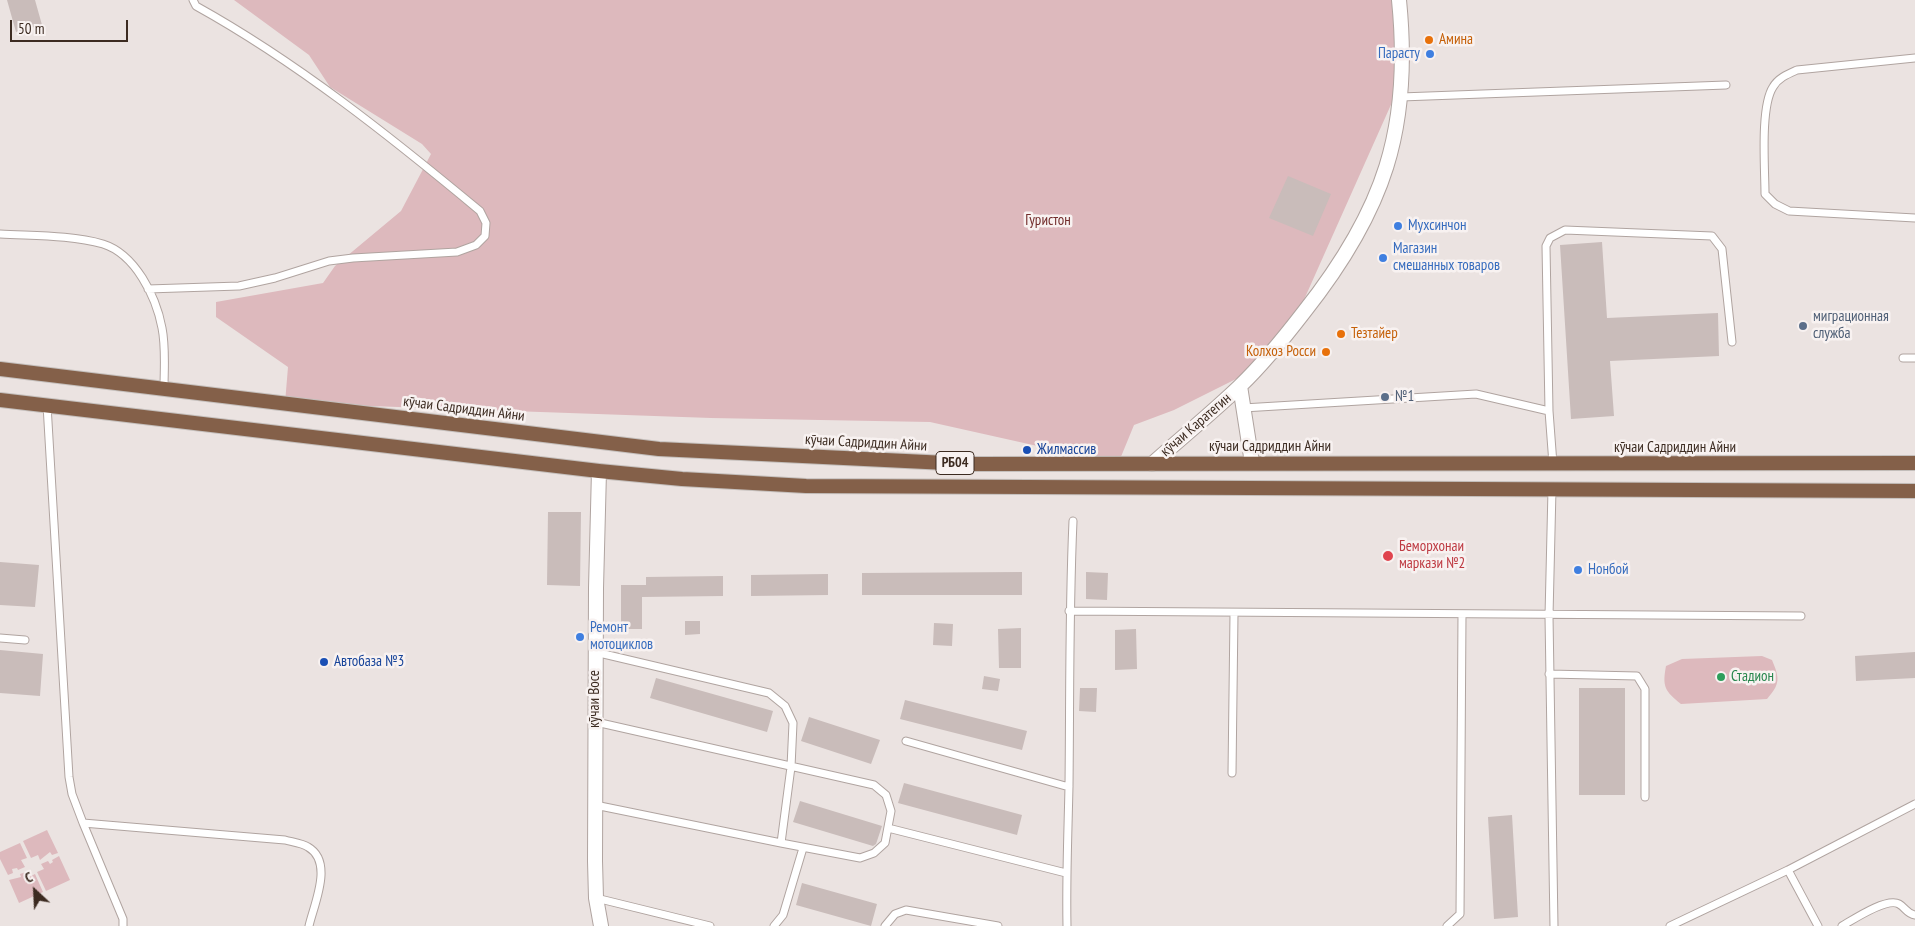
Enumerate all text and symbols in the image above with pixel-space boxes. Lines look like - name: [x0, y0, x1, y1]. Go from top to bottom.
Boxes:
- scale bar: [12, 10, 130, 42]
- text: 50 m: [18, 19, 44, 38]
- place label: Амина: [1439, 31, 1473, 49]
- marker: Амина: [1423, 34, 1435, 46]
- place label: Парасту: [1378, 45, 1420, 63]
- marker: Парасту: [1424, 48, 1436, 60]
- park label: Гуристон: [1025, 212, 1071, 230]
- place label: Мухсинчон: [1408, 217, 1466, 235]
- marker: Мухсинчон: [1392, 220, 1404, 232]
- place label: Магазин смешанных товаров: [1393, 240, 1500, 275]
- marker: Магазин смешанных товаров: [1377, 252, 1389, 264]
- place label: миграционная служба: [1813, 308, 1889, 343]
- marker: миграционная служба: [1797, 320, 1809, 332]
- place label: Тезтайер: [1351, 325, 1398, 343]
- marker: Тезтайер: [1335, 328, 1347, 340]
- place label: Колхоз Росси: [1246, 343, 1316, 361]
- marker: Колхоз Росси: [1320, 346, 1332, 358]
- place label: №1: [1395, 388, 1414, 406]
- street label: кӯчаи Каратегин: [1157, 390, 1235, 460]
- marker: №1: [1379, 391, 1391, 403]
- street label: кӯчаи Садриддин Айни: [402, 393, 526, 425]
- street label: кӯчаи Садриддин Айни: [805, 431, 927, 455]
- street label: кӯчаи Садриддин Айни: [1209, 438, 1331, 456]
- street label: кӯчаи Садриддин Айни: [1614, 439, 1736, 457]
- place label: Жилмассив: [1037, 441, 1096, 459]
- marker: Жилмассив: [1021, 444, 1033, 456]
- road number: РБ04: [936, 452, 974, 474]
- place label: Беморхонаи маркази №2: [1399, 538, 1465, 573]
- marker: Беморхонаи маркази №2: [1381, 549, 1395, 563]
- place label: Нонбой: [1588, 561, 1629, 579]
- marker: Нонбой: [1572, 564, 1584, 576]
- place label: Ремонт мотоциклов: [590, 619, 653, 654]
- marker: Ремонт мотоциклов: [574, 631, 586, 643]
- place label: Автобаза №3: [334, 653, 404, 671]
- marker: Автобаза №3: [318, 656, 330, 668]
- place label: Стадион: [1731, 668, 1774, 686]
- street label: кӯчаи Восе: [586, 670, 604, 728]
- marker: Стадион: [1715, 671, 1727, 683]
- north arrow: [10, 866, 60, 916]
- text: С: [22, 868, 35, 887]

